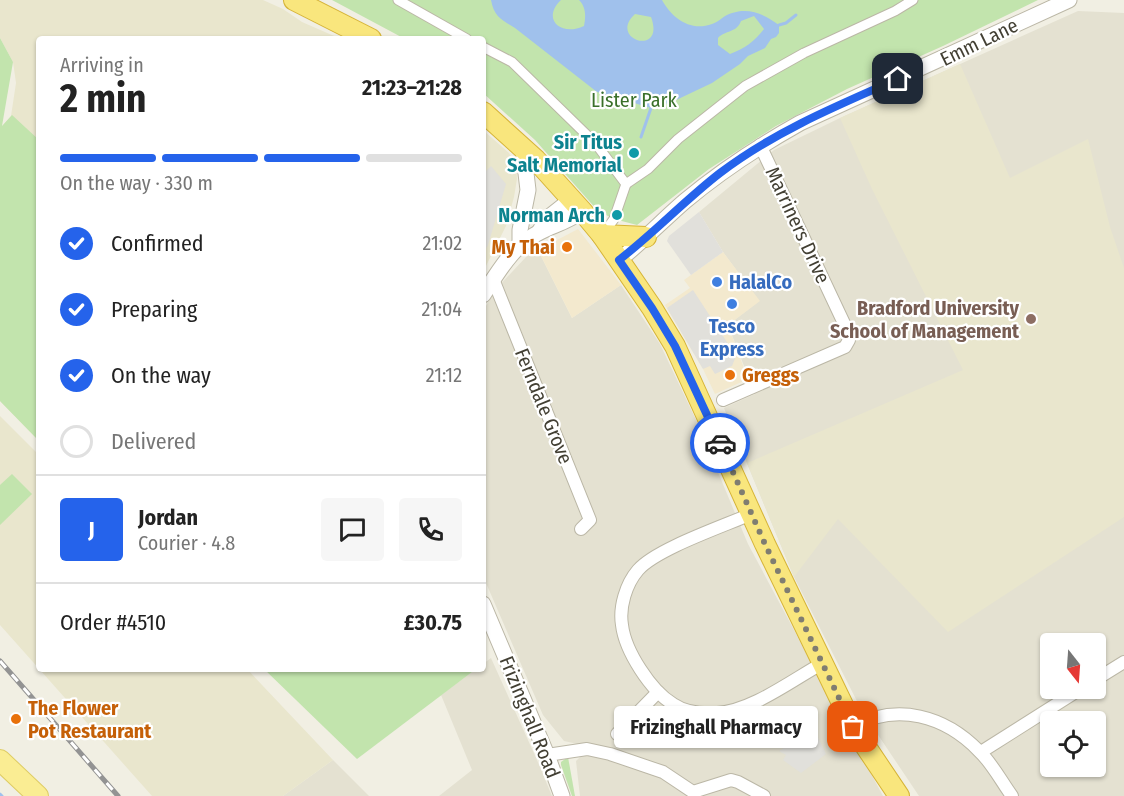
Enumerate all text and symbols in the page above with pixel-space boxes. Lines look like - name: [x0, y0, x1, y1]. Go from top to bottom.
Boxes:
- street label: Emm Lane: [936, 13, 1022, 71]
- text: Arriving in: [60, 53, 144, 77]
- pin: [872, 53, 923, 104]
- icon: home: [881, 62, 914, 95]
- text: 21:23–21:28: [362, 74, 462, 101]
- text: 2 min: [60, 76, 146, 122]
- park label: Lister Park: [591, 88, 678, 112]
- place label: Sir Titus Salt Memorial: [507, 130, 623, 177]
- marker: Sir Titus Salt Memorial: [627, 146, 641, 160]
- street label: Marriners Drive: [761, 163, 835, 287]
- text: On the way · 330 m: [60, 171, 213, 195]
- place label: Norman Arch: [498, 203, 605, 227]
- marker: Norman Arch: [610, 208, 624, 222]
- icon: check: [60, 227, 93, 260]
- text: Confirmed: [111, 230, 204, 257]
- text: 21:02: [423, 231, 462, 255]
- place label: My Thai: [492, 235, 555, 259]
- marker: My Thai: [560, 240, 574, 254]
- place label: HalalCo: [729, 270, 792, 294]
- marker: HalalCo: [710, 275, 724, 289]
- icon: check: [60, 293, 93, 326]
- text: Preparing: [111, 296, 197, 323]
- place label: Bradford University School of Management: [830, 296, 1020, 343]
- text: 21:04: [421, 297, 462, 321]
- marker: Tesco Express: [725, 297, 739, 311]
- marker: Bradford University School of Management: [1024, 312, 1038, 326]
- place label: Tesco Express: [700, 314, 764, 361]
- street label: Ferndale Grove: [510, 345, 578, 467]
- icon: check: [60, 359, 93, 392]
- text: On the way: [111, 362, 211, 389]
- text: 21:12: [426, 363, 462, 387]
- place label: Greggs: [742, 363, 799, 387]
- marker: Greggs: [723, 368, 737, 382]
- courier: [690, 413, 750, 473]
- icon: car: [704, 427, 737, 460]
- text: Delivered: [111, 428, 196, 455]
- button: chat: [321, 498, 384, 561]
- button: phone: [399, 498, 462, 561]
- text: Jordan: [138, 504, 198, 531]
- text: J: [88, 516, 95, 543]
- text: Courier · 4.8: [138, 531, 235, 555]
- text: Order #4510: [60, 609, 166, 636]
- text: £30.75: [404, 609, 462, 636]
- north arrow: [1040, 633, 1106, 699]
- map controls: [1040, 633, 1106, 777]
- street label: Frizinghall Road: [495, 652, 565, 782]
- place label: The Flower Pot Restaurant: [28, 696, 152, 743]
- pin: [827, 701, 878, 752]
- callout: Frizinghall Pharmacy: [613, 706, 817, 748]
- icon: bag: [836, 710, 869, 743]
- button: locate: [1040, 711, 1106, 777]
- marker: The Flower Pot Restaurant: [9, 712, 23, 726]
- text: Frizinghall Pharmacy: [630, 715, 802, 739]

